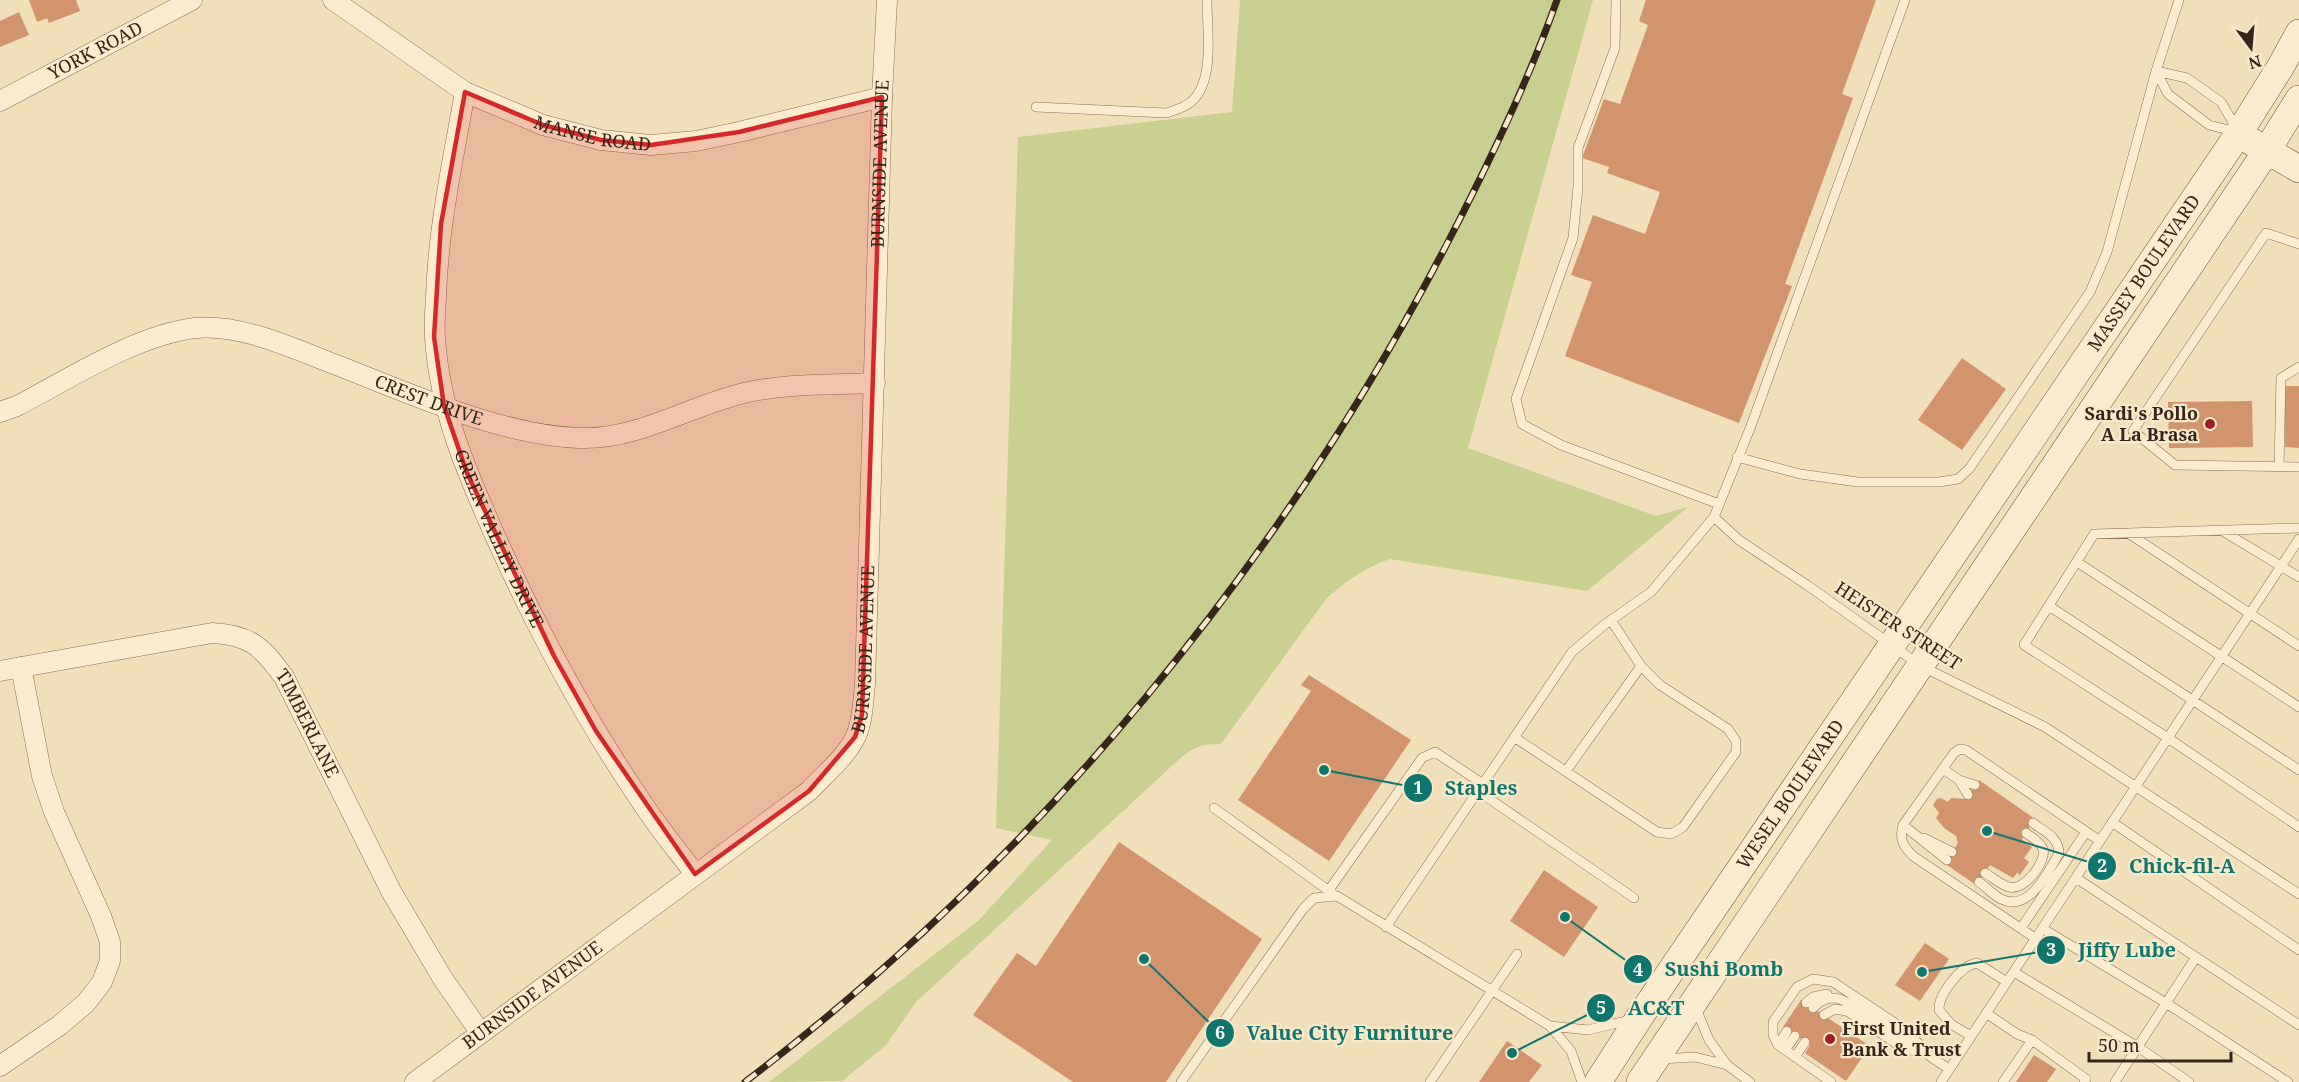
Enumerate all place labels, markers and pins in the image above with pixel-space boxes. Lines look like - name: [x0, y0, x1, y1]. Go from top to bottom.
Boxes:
- place label: Sardi's Pollo A La Brasa: [2085, 401, 2198, 446]
- marker: Sardi's Pollo A La Brasa: [2203, 417, 2217, 431]
- callout: Staples: [1403, 769, 1530, 807]
- callout: Chick-fil-A: [2087, 847, 2247, 885]
- callout: Jiffy Lube: [2036, 931, 2188, 969]
- callout: Sushi Bomb: [1623, 950, 1795, 988]
- callout: AC&T: [1586, 989, 1697, 1027]
- callout: Value City Furniture: [1205, 1014, 1466, 1052]
- place label: First United Bank & Trust: [1842, 1016, 1961, 1061]
- marker: First United Bank & Trust: [1823, 1032, 1837, 1046]

